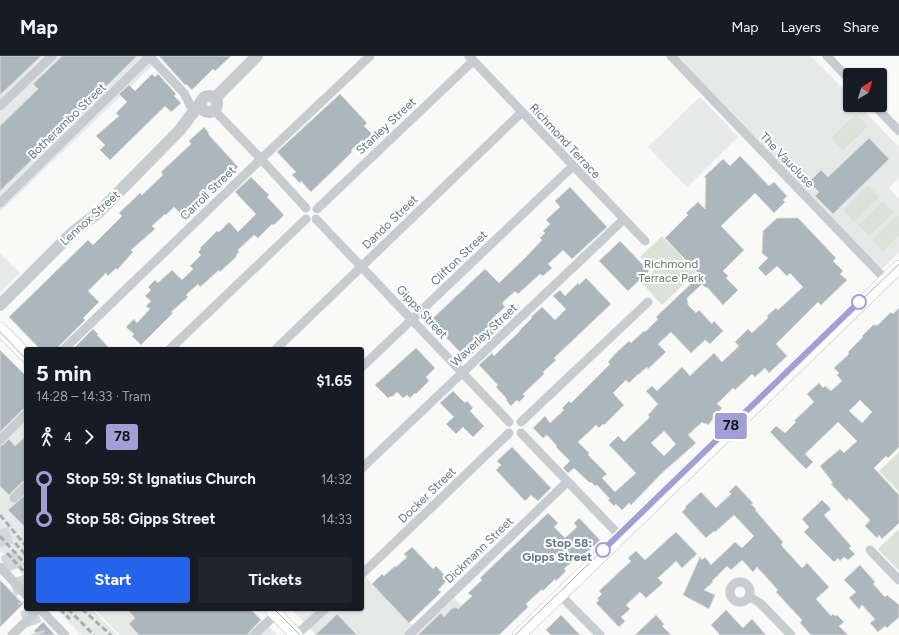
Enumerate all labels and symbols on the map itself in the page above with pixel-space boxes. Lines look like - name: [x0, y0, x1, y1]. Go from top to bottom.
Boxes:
- north arrow: [843, 68, 887, 112]
- street label: Botherambo Street: [25, 80, 109, 162]
- street label: Stanley Street: [353, 94, 419, 157]
- street label: Richmond Terrace: [527, 101, 604, 182]
- street label: The Vaucluse: [757, 129, 817, 191]
- street label: Carroll Street: [177, 163, 239, 223]
- street label: Lennox Street: [57, 187, 123, 248]
- street label: Dando Street: [359, 192, 421, 252]
- street label: Clifton Street: [428, 227, 491, 288]
- park label: Richmond Terrace Park: [638, 257, 704, 285]
- street label: Gipps Street: [394, 282, 451, 342]
- unlabelled marker: [851, 294, 867, 310]
- street label: Waverley Street: [448, 300, 520, 369]
- line badge: 78: [713, 413, 749, 439]
- street label: Docker Street: [395, 464, 459, 526]
- street label: Dickmann Street: [442, 514, 516, 586]
- place label: Stop 58: Gipps Street: [522, 536, 592, 564]
- marker: Stop 58: Gipps Street: [595, 542, 611, 558]

